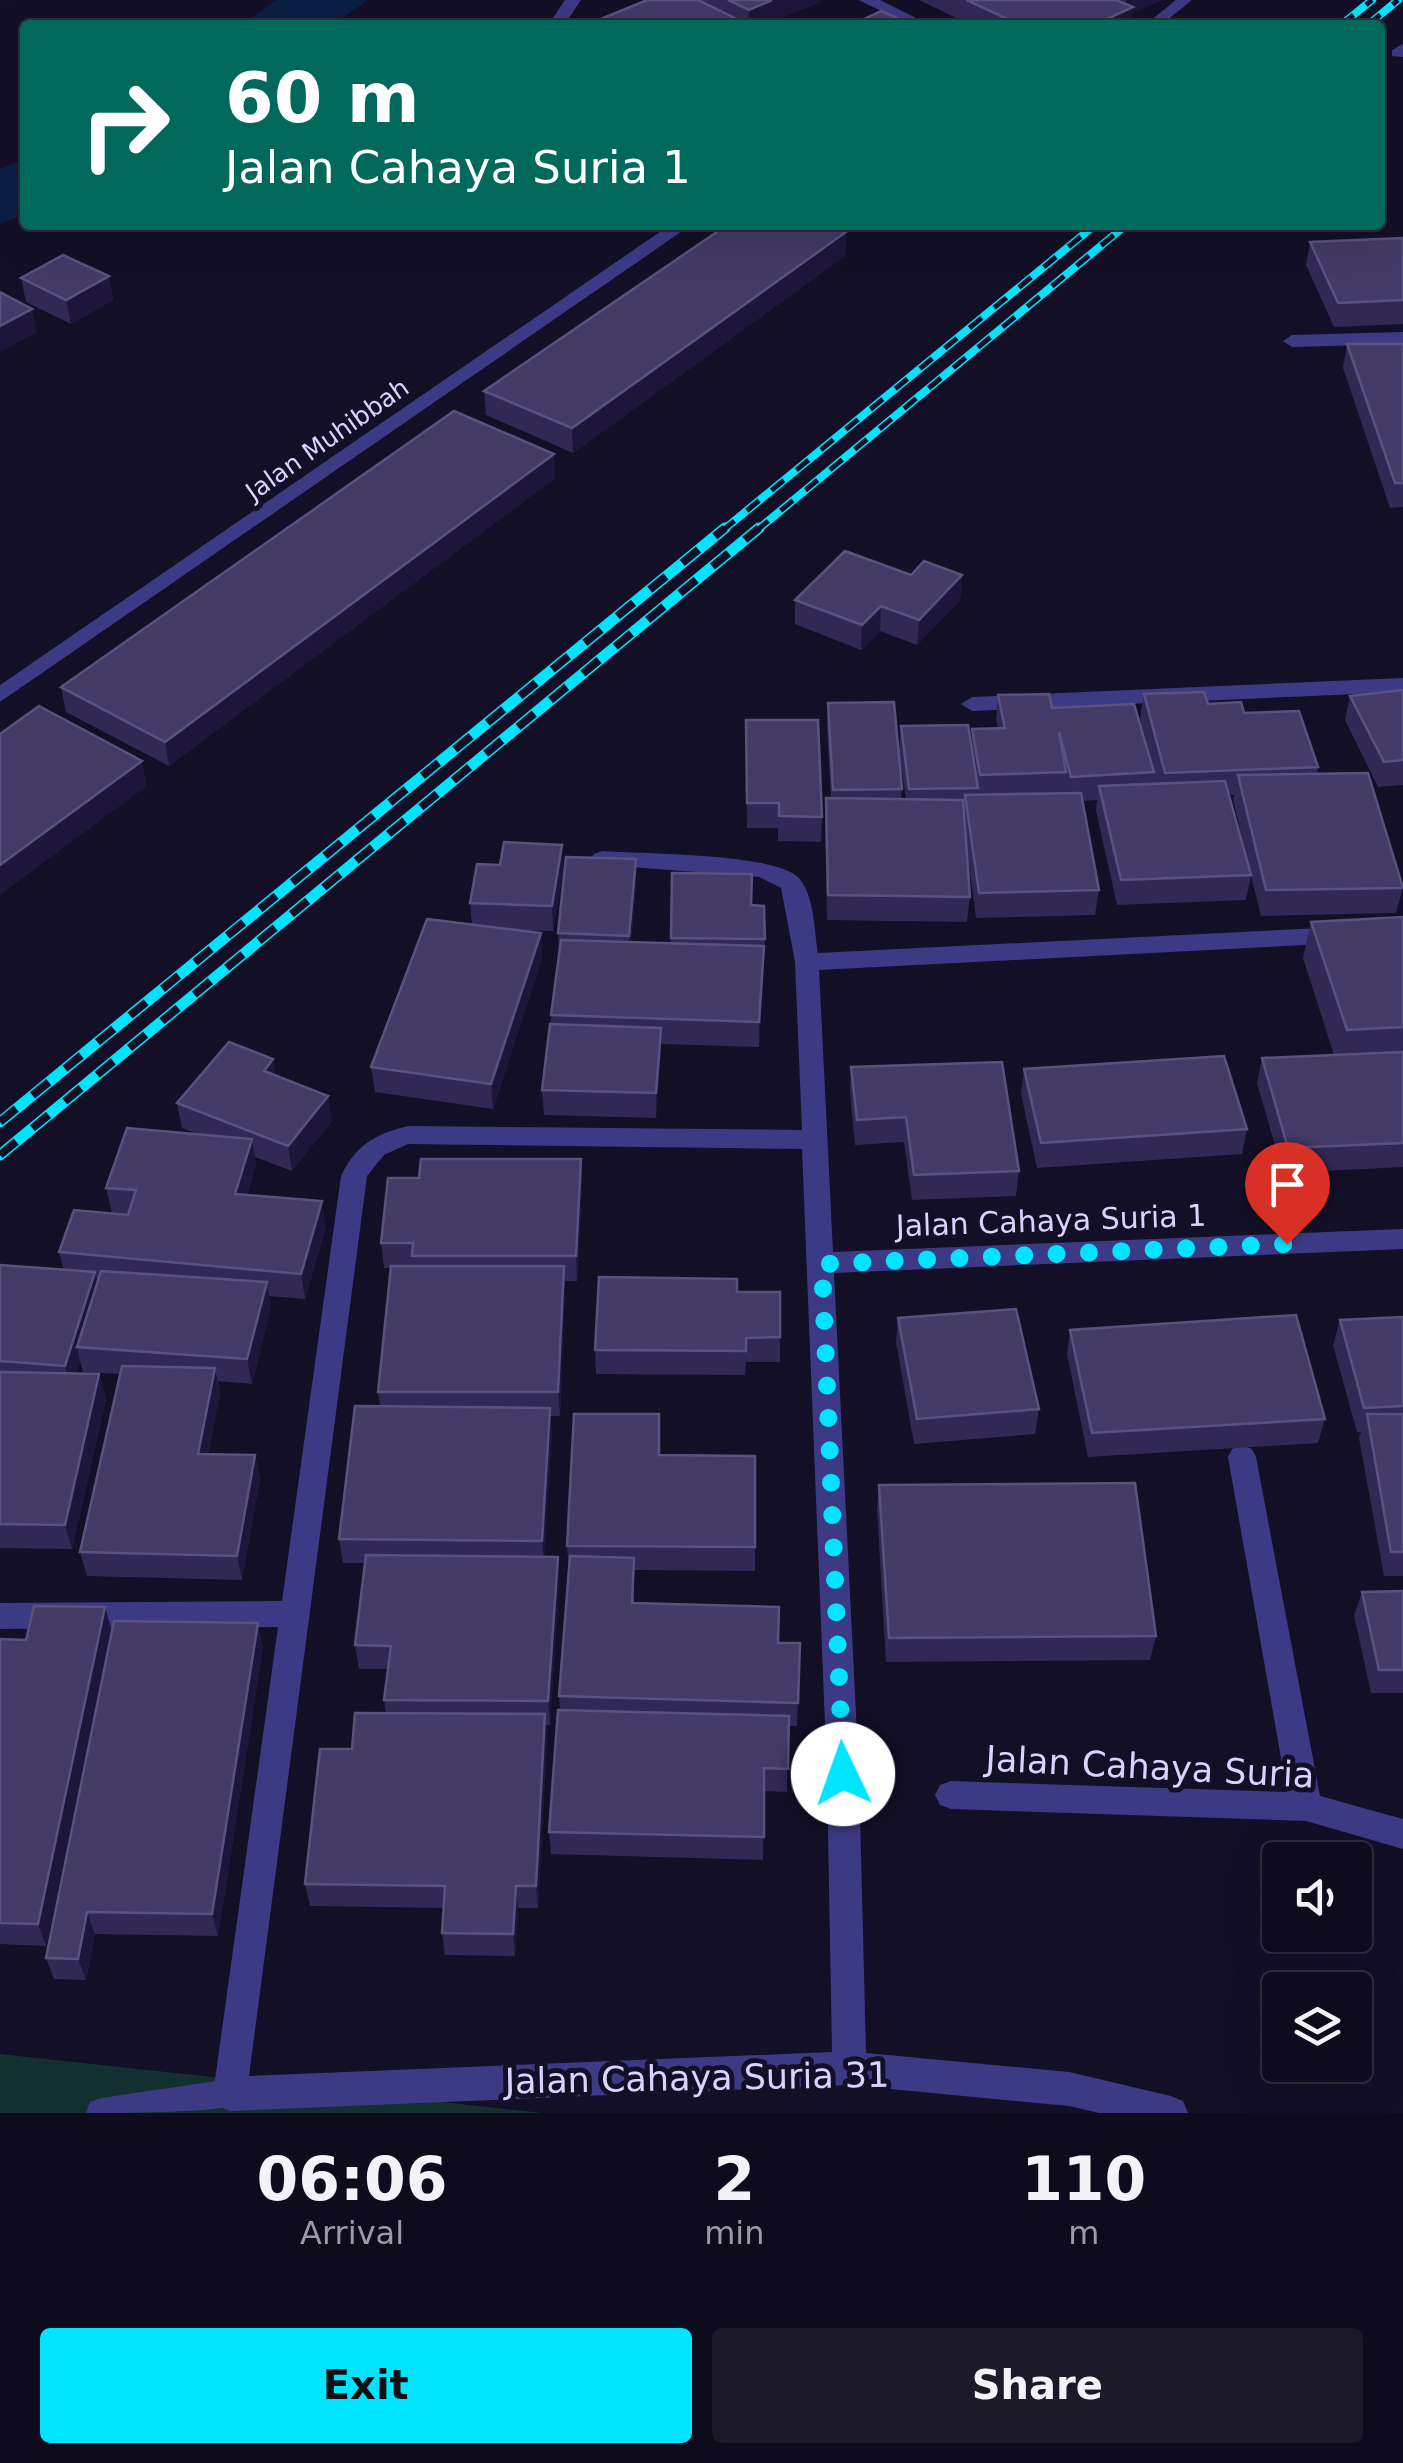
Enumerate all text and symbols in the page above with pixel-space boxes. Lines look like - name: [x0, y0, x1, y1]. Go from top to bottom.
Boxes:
- text: 60 m: [225, 57, 420, 139]
- icon: right: [60, 60, 190, 190]
- text: Jalan Cahaya Suria 1: [225, 141, 691, 194]
- street label: Jalan Muhibbah: [239, 373, 414, 507]
- pin: [1245, 1142, 1330, 1245]
- icon: arrive: [1260, 1157, 1315, 1212]
- street label: Jalan Cahaya Suria 1: [893, 1198, 1207, 1243]
- position arrow: [791, 1722, 895, 1826]
- street label: Jalan Cahaya Suria: [983, 1738, 1315, 1796]
- map controls: [1262, 1842, 1372, 2082]
- button: sound: [1262, 1842, 1372, 1952]
- button: layers: [1262, 1972, 1372, 2082]
- street label: Jalan Cahaya Suria 31: [502, 2055, 890, 2101]
- text: 06:06: [257, 2144, 448, 2214]
- text: 2: [713, 2144, 755, 2214]
- text: 110: [1021, 2144, 1146, 2214]
- text: Arrival: [300, 2214, 404, 2252]
- text: min: [704, 2214, 765, 2252]
- text: m: [1068, 2214, 1099, 2252]
- button: Exit: [40, 2328, 692, 2443]
- button: Share: [712, 2328, 1363, 2443]

